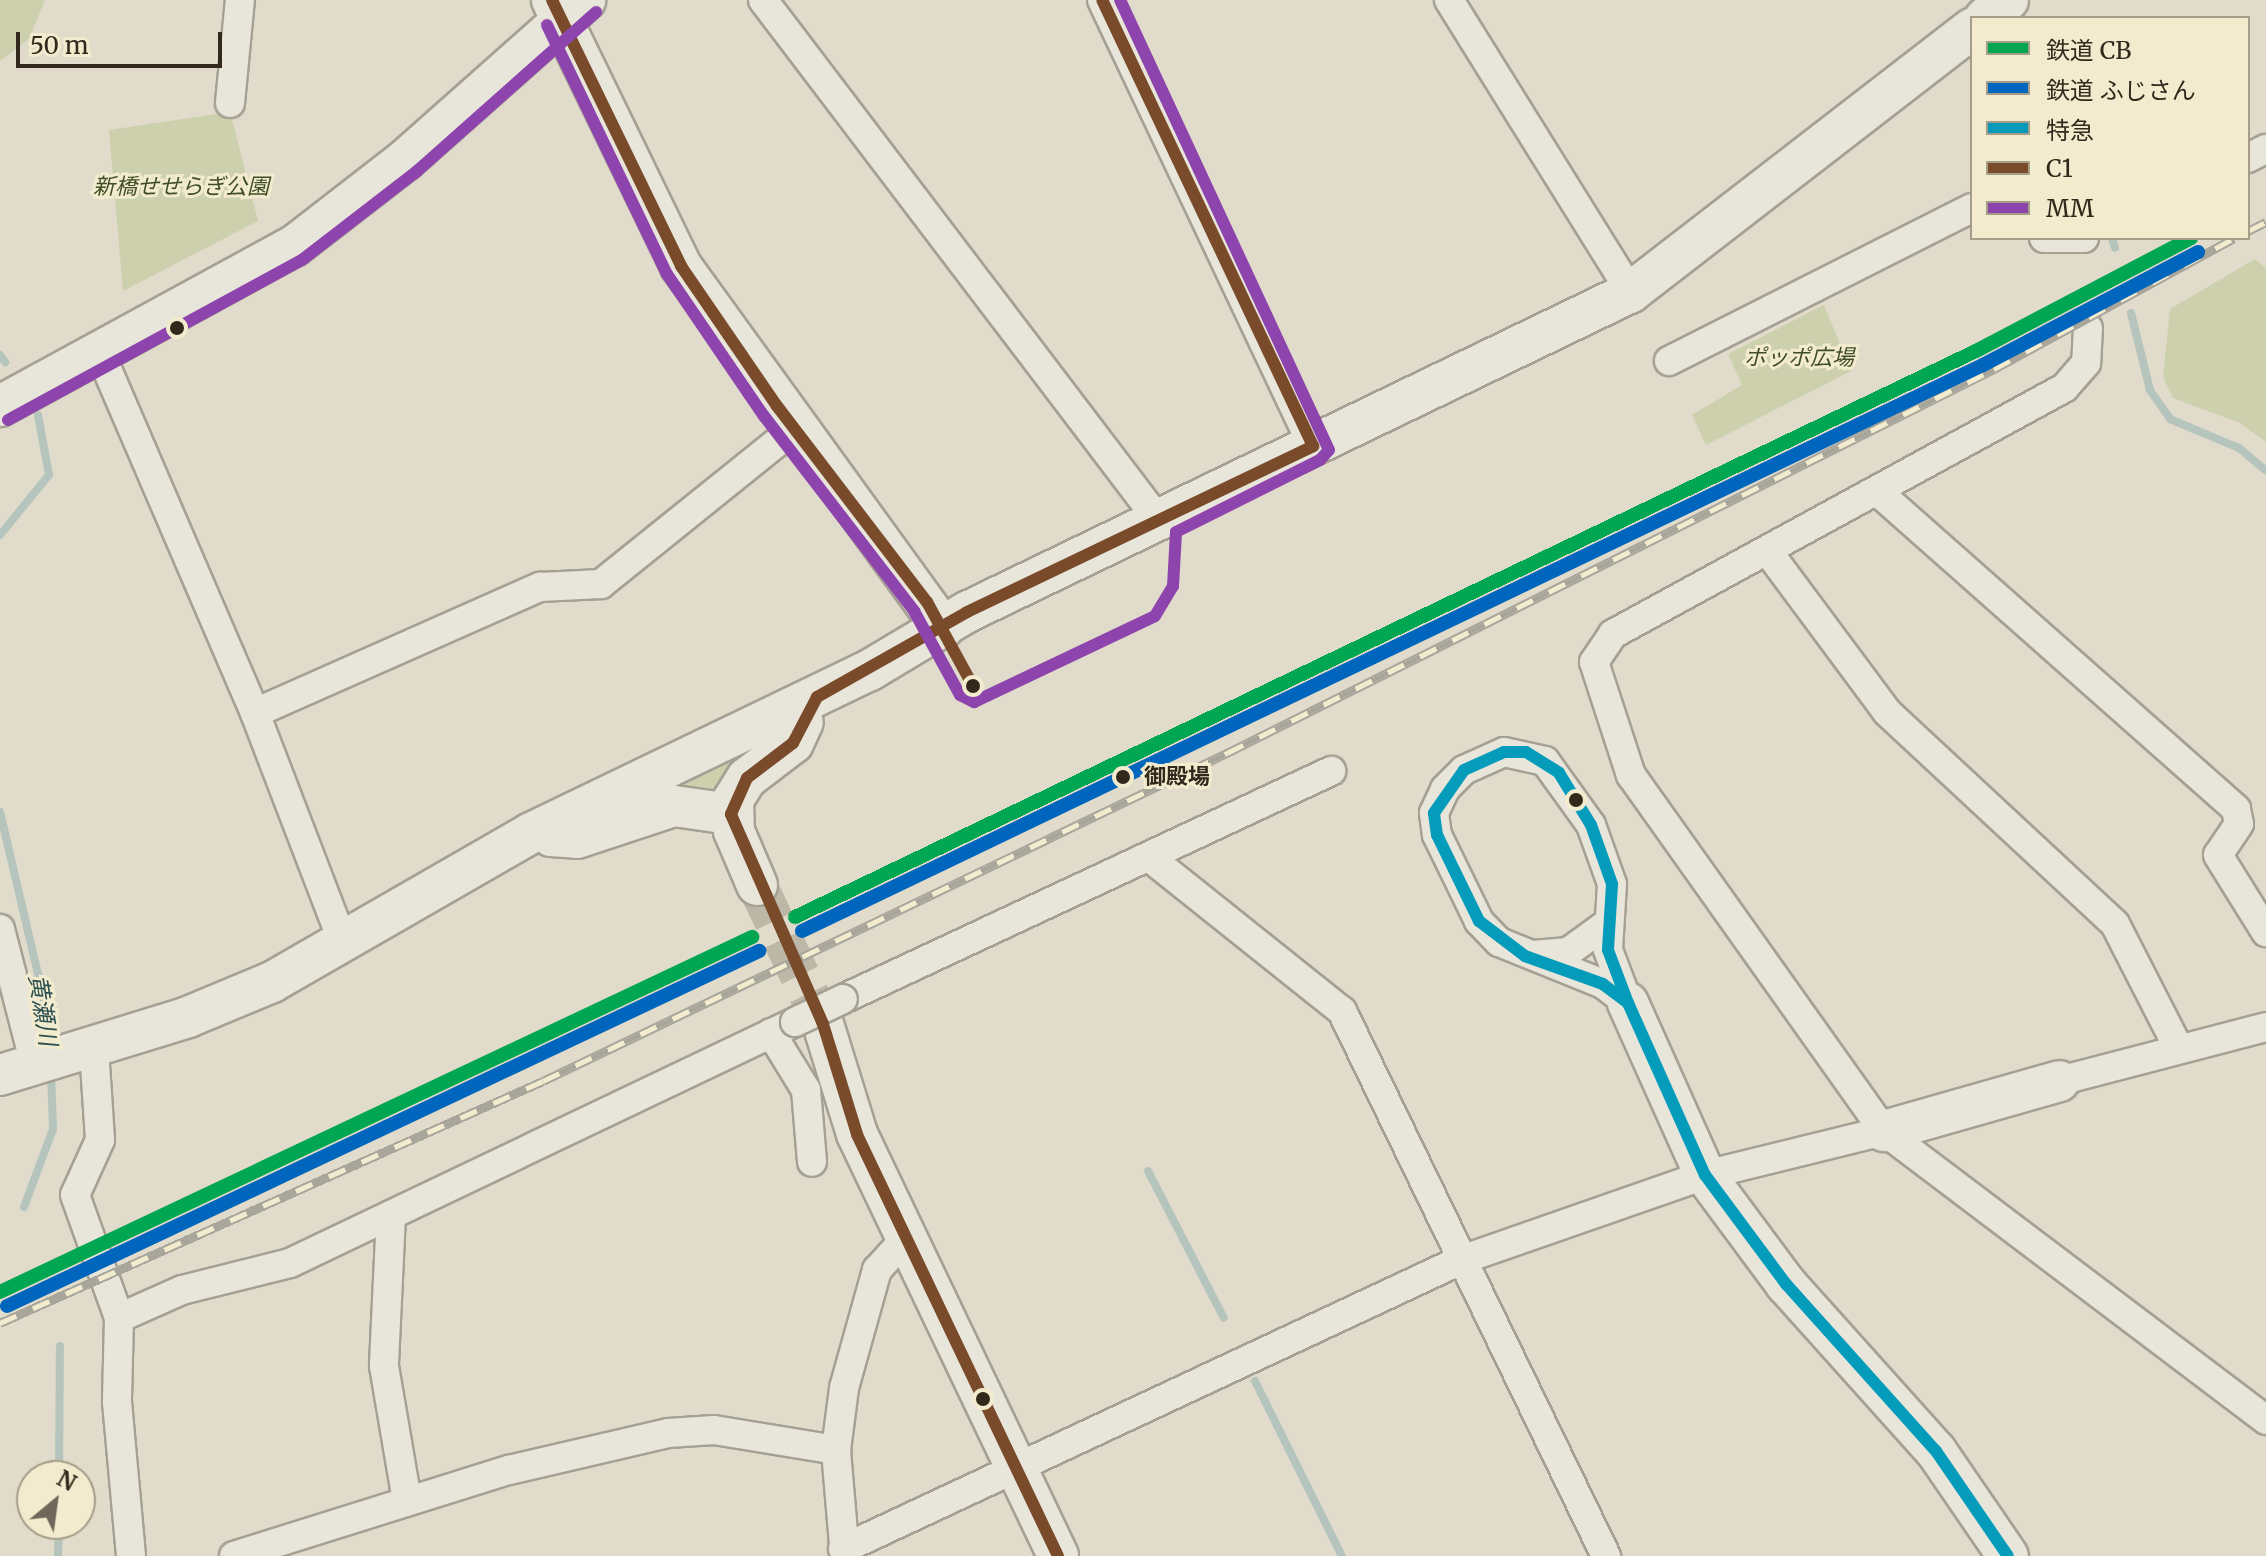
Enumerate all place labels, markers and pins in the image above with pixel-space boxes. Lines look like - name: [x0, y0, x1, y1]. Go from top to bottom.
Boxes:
- unlabelled marker: [169, 320, 185, 336]
- unlabelled marker: [965, 678, 981, 694]
- marker: 御殿場: [1109, 763, 1137, 791]
- place label: 御殿場: [1144, 764, 1210, 790]
- unlabelled marker: [1568, 792, 1584, 808]
- unlabelled marker: [975, 1391, 991, 1407]

